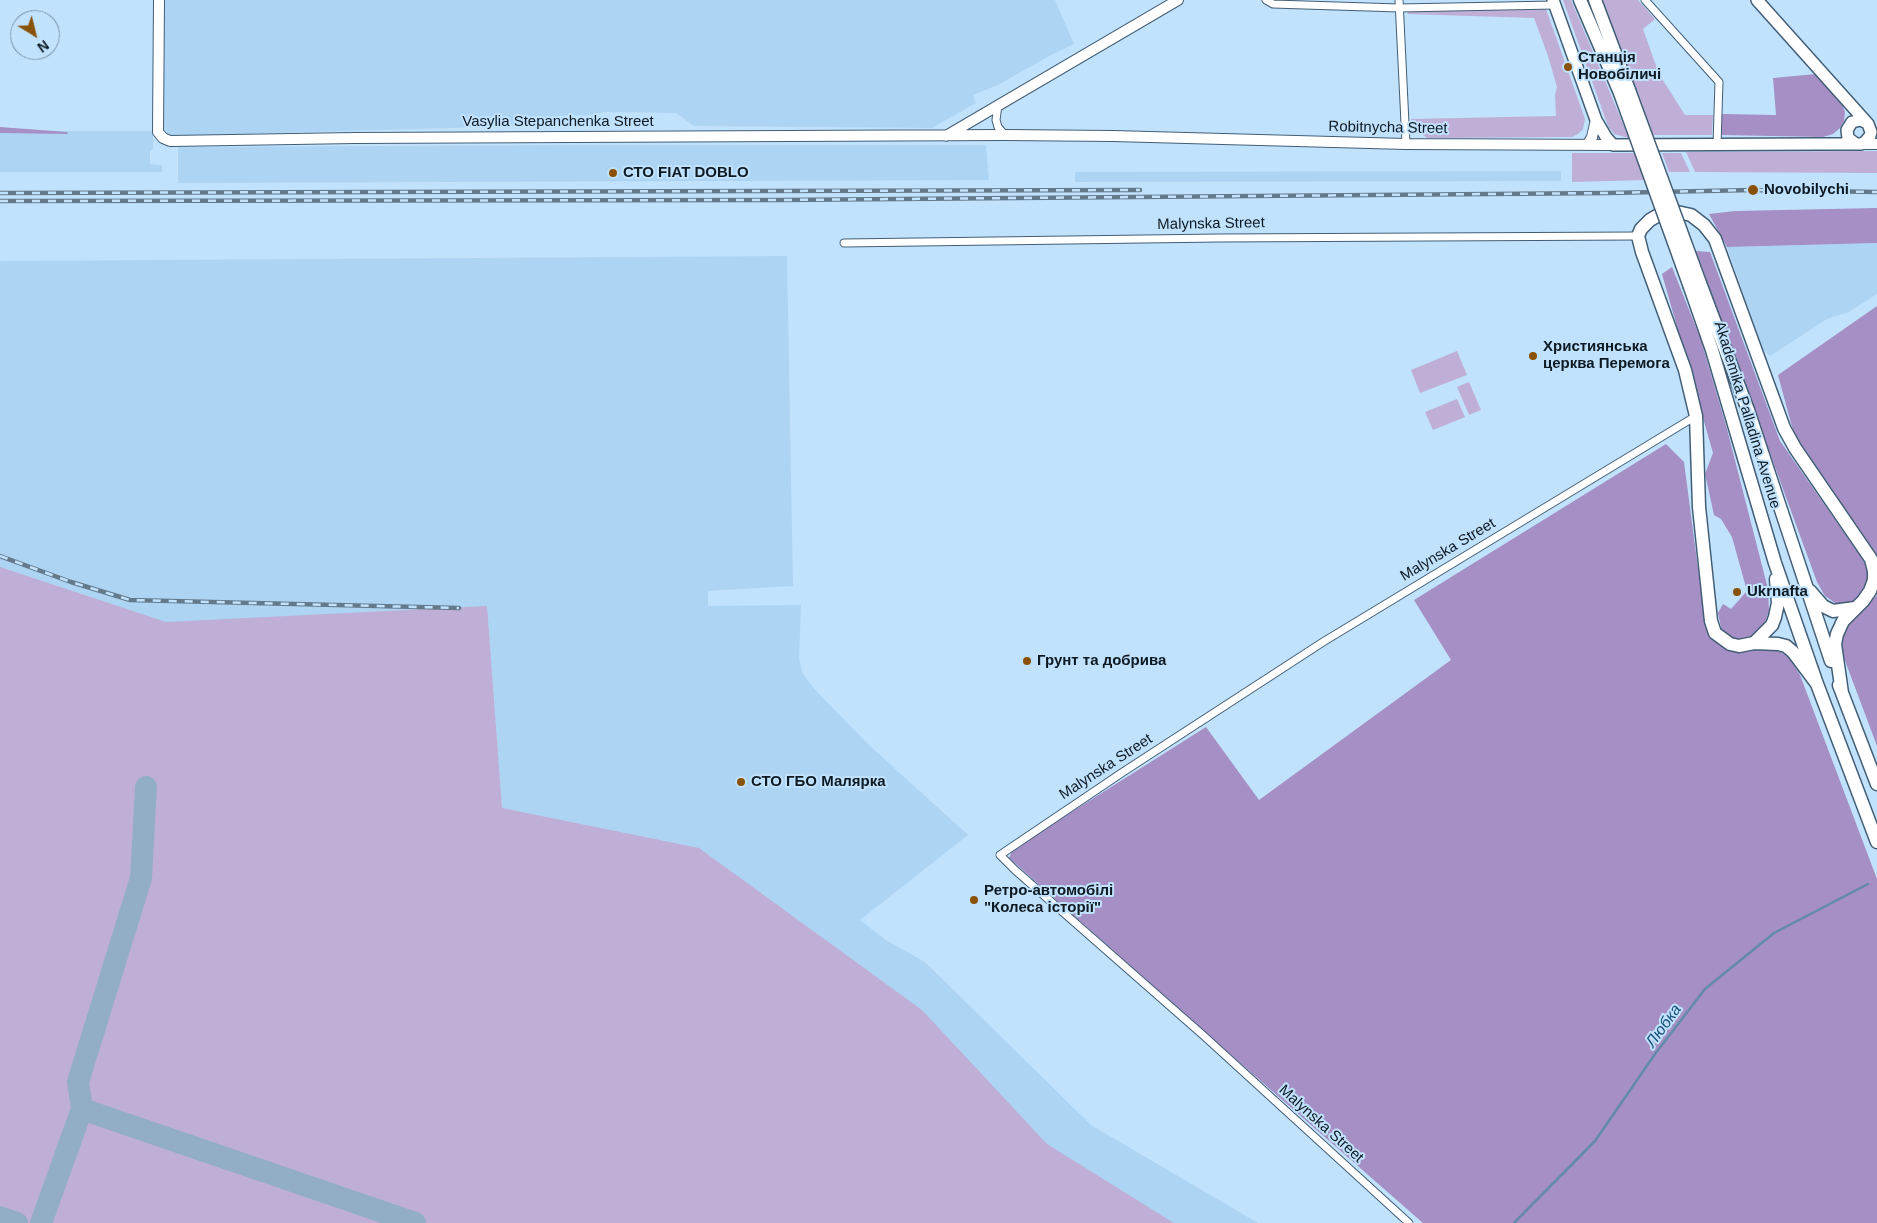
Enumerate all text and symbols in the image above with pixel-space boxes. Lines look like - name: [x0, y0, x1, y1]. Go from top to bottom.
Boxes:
- north arrow: [10, 10, 60, 60]
- text: N: [34, 37, 52, 56]
- place label: Станція Новобіличі: [1578, 49, 1661, 84]
- marker: Станція Новобіличі: [1562, 61, 1574, 73]
- street label: Vasylia Stepanchenka Street: [462, 113, 654, 131]
- street label: Robitnycha Street: [1328, 118, 1448, 138]
- place label: СТО FIAT DOBLO: [623, 164, 749, 182]
- marker: СТО FIAT DOBLO: [607, 167, 619, 179]
- place label: Novobilychi: [1764, 181, 1849, 199]
- marker: Novobilychi: [1746, 183, 1760, 197]
- street label: Malynska Street: [1157, 214, 1265, 234]
- street label: Akademika Palladina Avenue: [1710, 319, 1784, 511]
- place label: Християнська церква Перемога: [1543, 338, 1670, 373]
- marker: Християнська церква Перемога: [1527, 350, 1539, 362]
- street label: Malynska Street: [1397, 515, 1499, 585]
- place label: Ukrnafta: [1747, 583, 1808, 601]
- marker: Ukrnafta: [1731, 586, 1743, 598]
- place label: Грунт та добрива: [1037, 652, 1166, 670]
- marker: Грунт та добрива: [1021, 655, 1033, 667]
- street label: Malynska Street: [1056, 730, 1156, 804]
- place label: СТО ГБО Малярка: [751, 773, 886, 791]
- marker: СТО ГБО Малярка: [735, 776, 747, 788]
- place label: Ретро-автомобілі "Колеса історії": [984, 882, 1113, 917]
- marker: Ретро-автомобілі "Колеса історії": [968, 894, 980, 906]
- water label: Любка: [1642, 1001, 1686, 1051]
- street label: Malynska Street: [1275, 1081, 1367, 1167]

